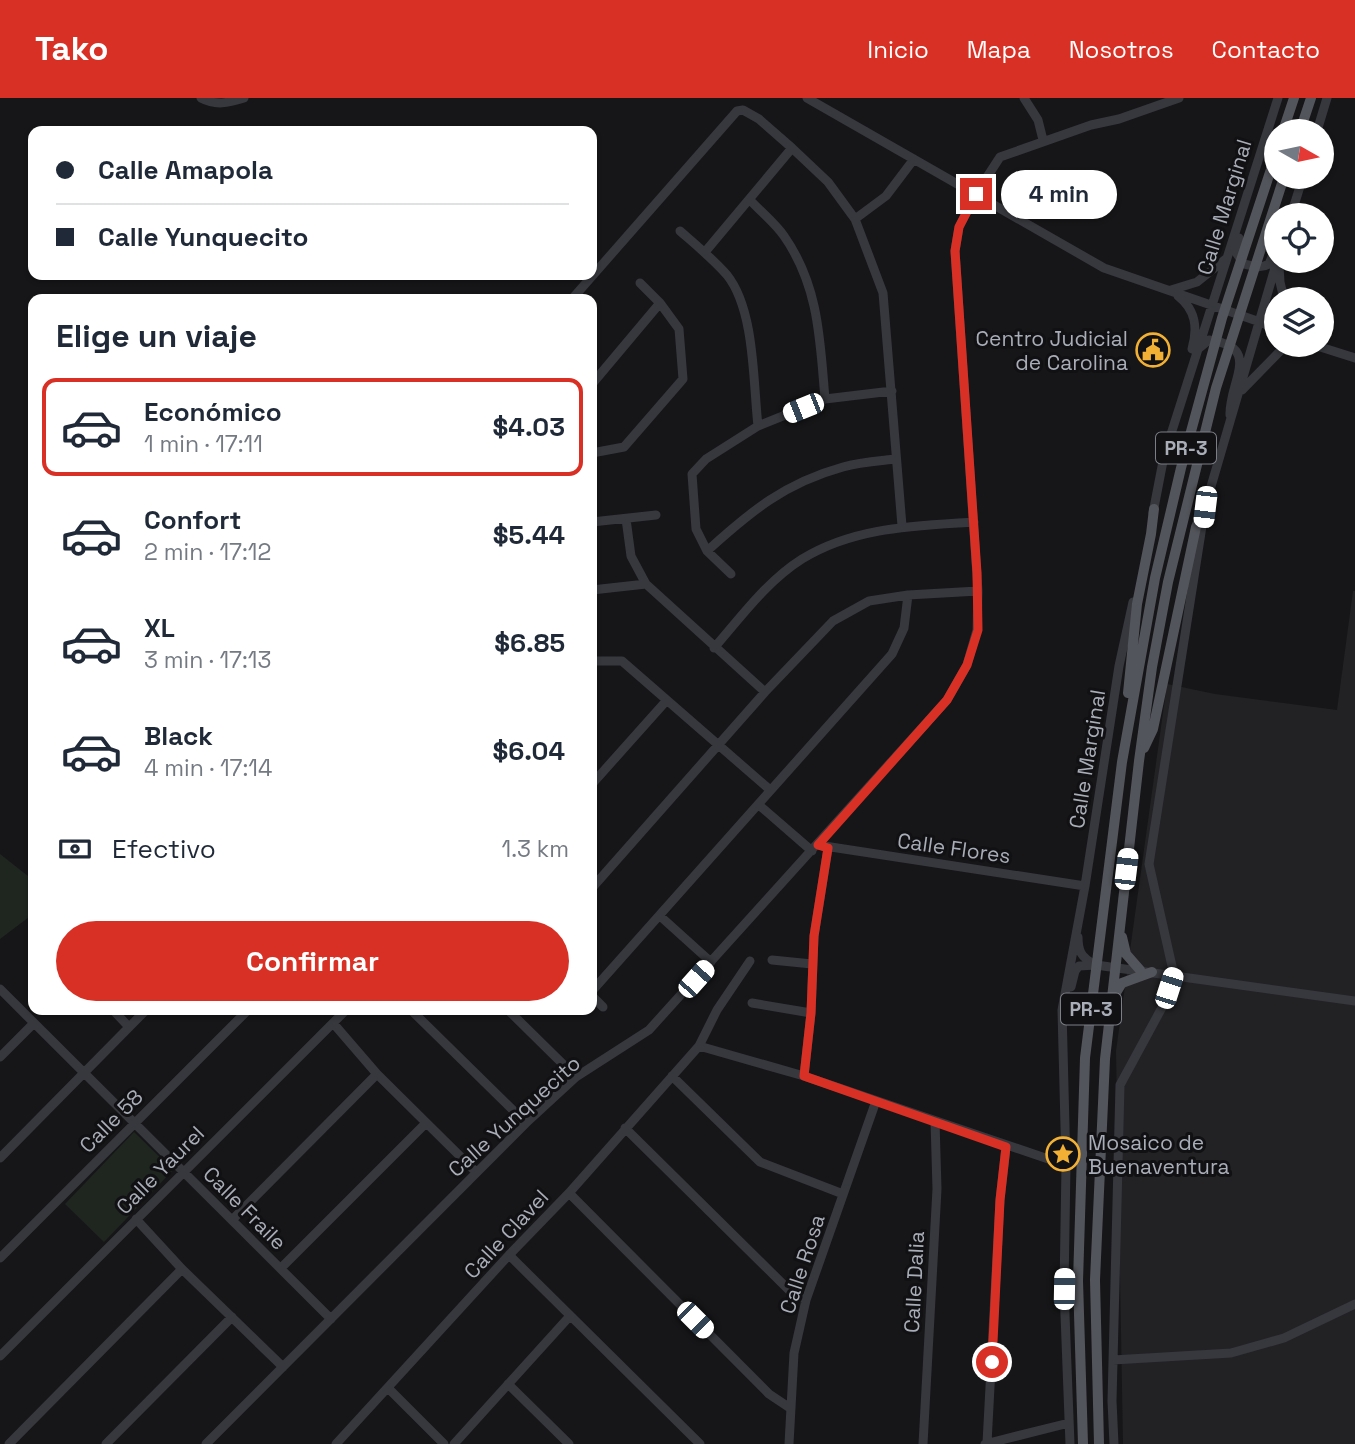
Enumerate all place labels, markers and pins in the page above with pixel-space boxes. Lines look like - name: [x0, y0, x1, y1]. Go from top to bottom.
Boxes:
- place label: Centro Judicial de Carolina: [976, 325, 1128, 376]
- public building icon: Centro Judicial de Carolina: [1134, 331, 1172, 369]
- place label: Mosaico de Buenaventura: [1088, 1129, 1230, 1180]
- place icon: Mosaico de Buenaventura: [1044, 1135, 1082, 1173]

